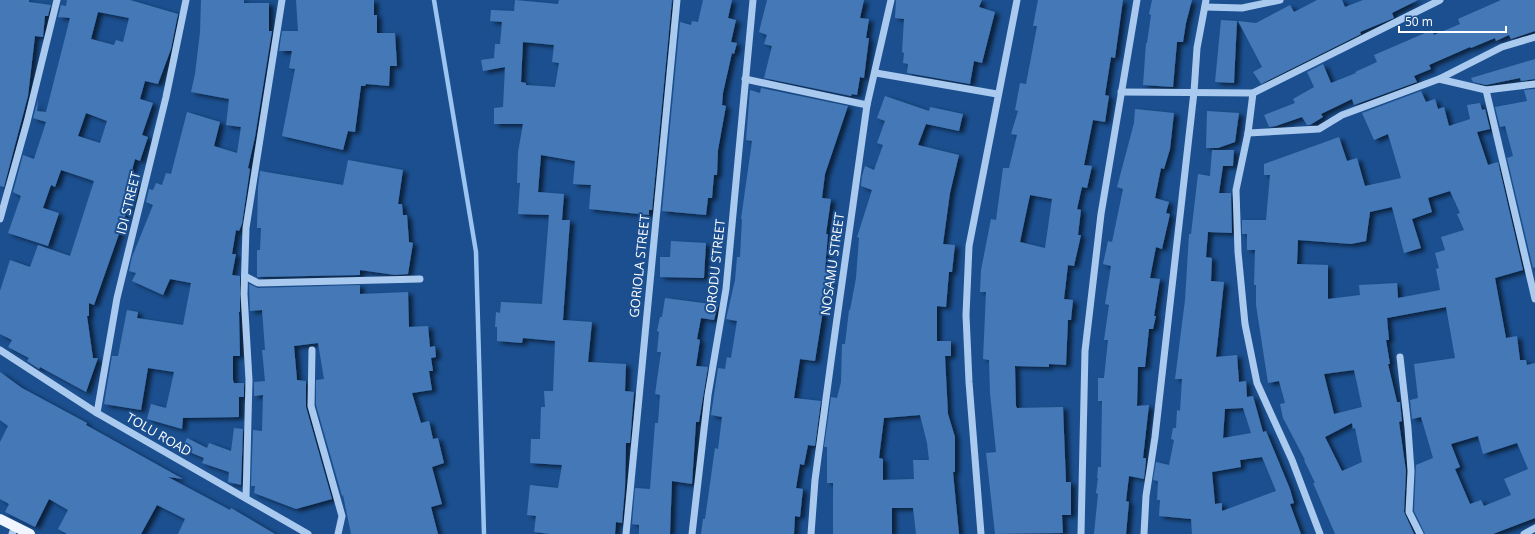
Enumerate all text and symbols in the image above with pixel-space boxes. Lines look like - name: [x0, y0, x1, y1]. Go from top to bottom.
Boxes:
- scale bar: [1399, 8, 1506, 34]
- text: 50 m: [1405, 13, 1433, 30]
- street label: IDI STREET: [112, 169, 145, 236]
- street label: NOSAMU STREET: [816, 211, 848, 317]
- street label: GORIOLA STREET: [625, 213, 653, 318]
- street label: ORODU STREET: [701, 217, 729, 314]
- street label: TOLU ROAD: [123, 408, 195, 460]

